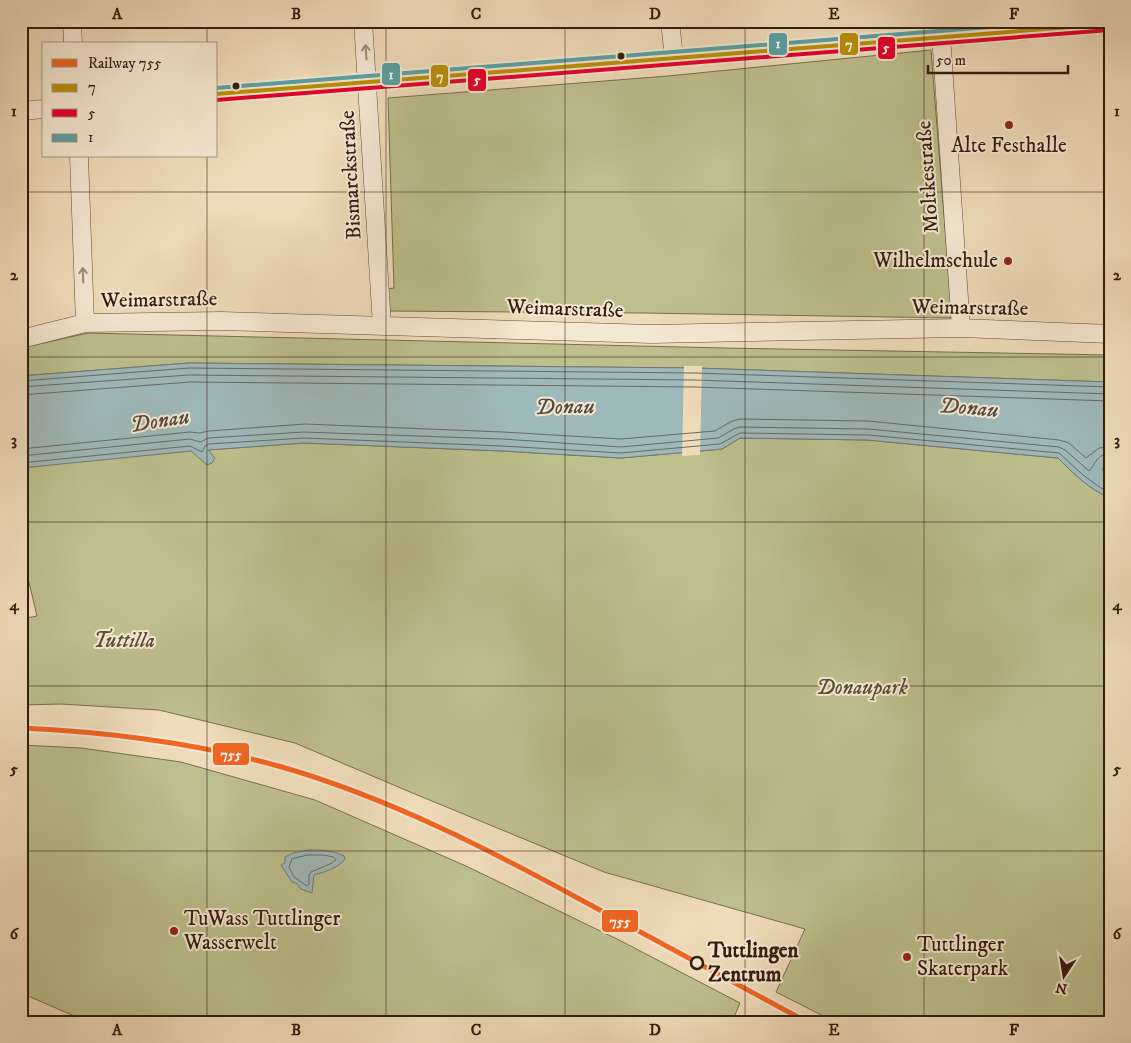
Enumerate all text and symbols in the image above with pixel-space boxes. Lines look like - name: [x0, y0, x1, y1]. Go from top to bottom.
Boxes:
- text: A: [111, 4, 123, 24]
- text: B: [291, 4, 301, 24]
- text: C: [471, 4, 481, 24]
- text: D: [649, 4, 661, 24]
- text: E: [828, 4, 840, 24]
- text: F: [1009, 4, 1019, 24]
- line badge: 1: [768, 32, 788, 56]
- line badge: 7: [839, 32, 859, 56]
- text: 1: [775, 35, 781, 53]
- text: 7: [845, 36, 853, 54]
- line badge: 5: [877, 36, 896, 60]
- text: 5: [882, 39, 890, 57]
- legend: [42, 42, 218, 158]
- scale bar: [928, 42, 1068, 74]
- one-way arrow: [361, 44, 370, 60]
- unlabelled marker: [616, 51, 626, 61]
- text: 50 m: [936, 51, 966, 70]
- text: Railway 755: [88, 54, 162, 73]
- line badge: 1: [381, 62, 401, 86]
- line badge: 7: [430, 64, 449, 88]
- text: 1: [388, 66, 394, 84]
- text: 7: [436, 68, 444, 86]
- line badge: 5: [467, 68, 487, 92]
- text: 5: [473, 71, 481, 89]
- text: 7: [88, 78, 96, 97]
- unlabelled marker: [231, 81, 241, 91]
- text: 1: [11, 101, 17, 121]
- text: 1: [1114, 101, 1120, 121]
- text: 5: [88, 104, 96, 123]
- street label: Bismarckstraße: [335, 109, 367, 240]
- marker: Alte Festhalle: [1003, 119, 1015, 131]
- street label: Moltkestraße: [911, 120, 945, 234]
- text: 1: [88, 128, 94, 147]
- place label: Alte Festhalle: [951, 133, 1067, 159]
- place label: Wilhelmschule: [872, 248, 998, 274]
- marker: Wilhelmschule: [1002, 255, 1014, 267]
- text: 2: [10, 265, 19, 285]
- text: 2: [1113, 265, 1122, 285]
- one-way arrow: [79, 267, 88, 283]
- street label: Weimarstraße: [99, 286, 218, 314]
- street label: Weimarstraße: [505, 294, 624, 324]
- street label: Weimarstraße: [910, 294, 1029, 322]
- water label: Donau: [938, 392, 1000, 424]
- water label: Donau: [535, 393, 595, 421]
- water label: Donau: [128, 403, 192, 439]
- text: 3: [11, 430, 17, 450]
- text: 3: [1114, 430, 1120, 450]
- text: 4: [8, 595, 19, 615]
- text: 4: [1111, 595, 1122, 615]
- park label: Tuttilla: [93, 628, 155, 654]
- park label: Donaupark: [816, 675, 908, 701]
- line badge: 755: [212, 742, 250, 766]
- text: 755: [220, 746, 242, 764]
- text: 5: [9, 759, 18, 779]
- text: 5: [1112, 759, 1121, 779]
- place label: TuWass Tuttlinger Wasserwelt: [183, 906, 341, 956]
- line badge: 755: [601, 909, 639, 933]
- text: 755: [609, 913, 631, 931]
- text: 6: [10, 924, 20, 944]
- text: 6: [1113, 924, 1123, 944]
- marker: TuWass Tuttlinger Wasserwelt: [168, 925, 180, 937]
- place label: Tuttlinger Skaterpark: [917, 932, 1009, 982]
- place label: Tuttlingen Zentrum: [707, 938, 800, 988]
- north arrow: [1038, 950, 1088, 1000]
- marker: Tuttlinger Skaterpark: [901, 951, 913, 963]
- marker: Tuttlingen Zentrum: [690, 956, 704, 970]
- text: N: [1054, 978, 1069, 998]
- text: A: [111, 1020, 123, 1040]
- text: B: [291, 1020, 301, 1040]
- text: C: [471, 1020, 481, 1040]
- text: D: [649, 1020, 661, 1040]
- text: E: [828, 1020, 840, 1040]
- text: F: [1009, 1020, 1019, 1040]

